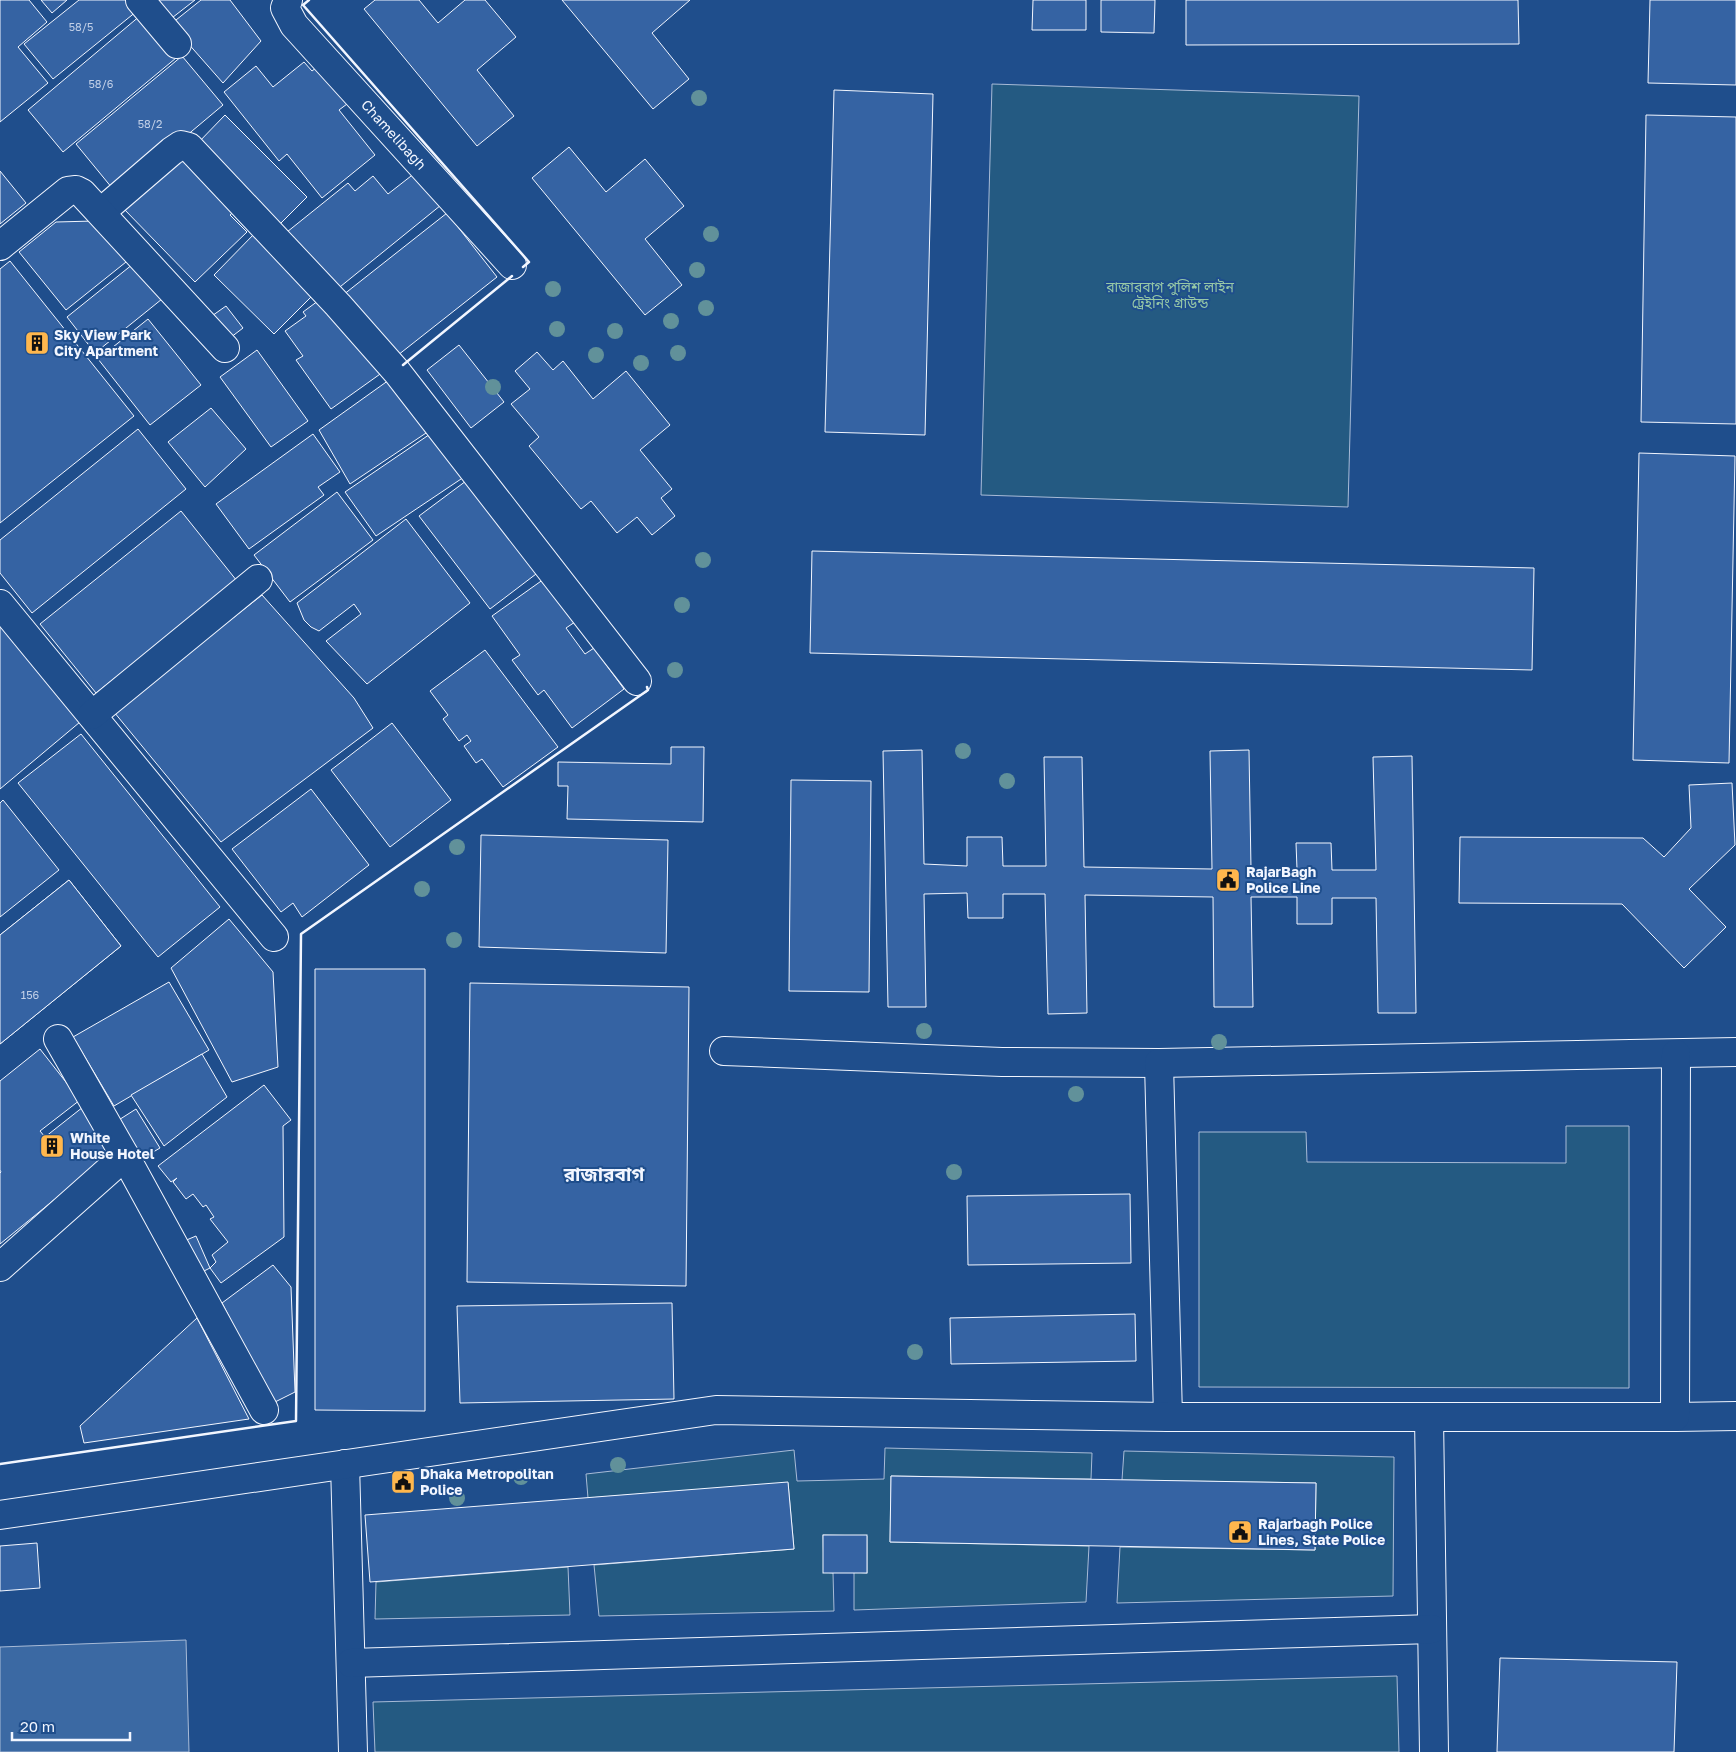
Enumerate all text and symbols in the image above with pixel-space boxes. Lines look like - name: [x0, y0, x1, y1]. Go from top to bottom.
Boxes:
- house number: 58/5: [69, 20, 93, 33]
- house number: 58/6: [88, 77, 114, 90]
- street label: Chamelibagh: [358, 96, 430, 173]
- house number: 58/2: [138, 117, 162, 130]
- park label: রাজারবাগ পুলিশ লাইন ট্রেইনিং গ্রাউন্ড: [1105, 278, 1234, 311]
- place label: Sky View Park City Apartment: [54, 326, 158, 359]
- building icon: Sky View Park City Apartment: [24, 330, 50, 356]
- place label: RajarBagh Police Line: [1246, 863, 1321, 896]
- public building icon: RajarBagh Police Line: [1215, 867, 1241, 893]
- house number: 156: [21, 988, 40, 1001]
- place label: White House Hotel: [70, 1129, 155, 1162]
- building icon: White House Hotel: [39, 1133, 65, 1159]
- district label: রাজারবাগ: [563, 1162, 645, 1185]
- place label: Dhaka Metropolitan Police: [420, 1465, 554, 1498]
- public building icon: Dhaka Metropolitan Police: [390, 1469, 416, 1495]
- place label: Rajarbagh Police Lines, State Police: [1258, 1515, 1385, 1548]
- public building icon: Rajarbagh Police Lines, State Police: [1227, 1519, 1253, 1545]
- scale bar: [12, 1710, 130, 1742]
- text: 20 m: [20, 1717, 55, 1735]

